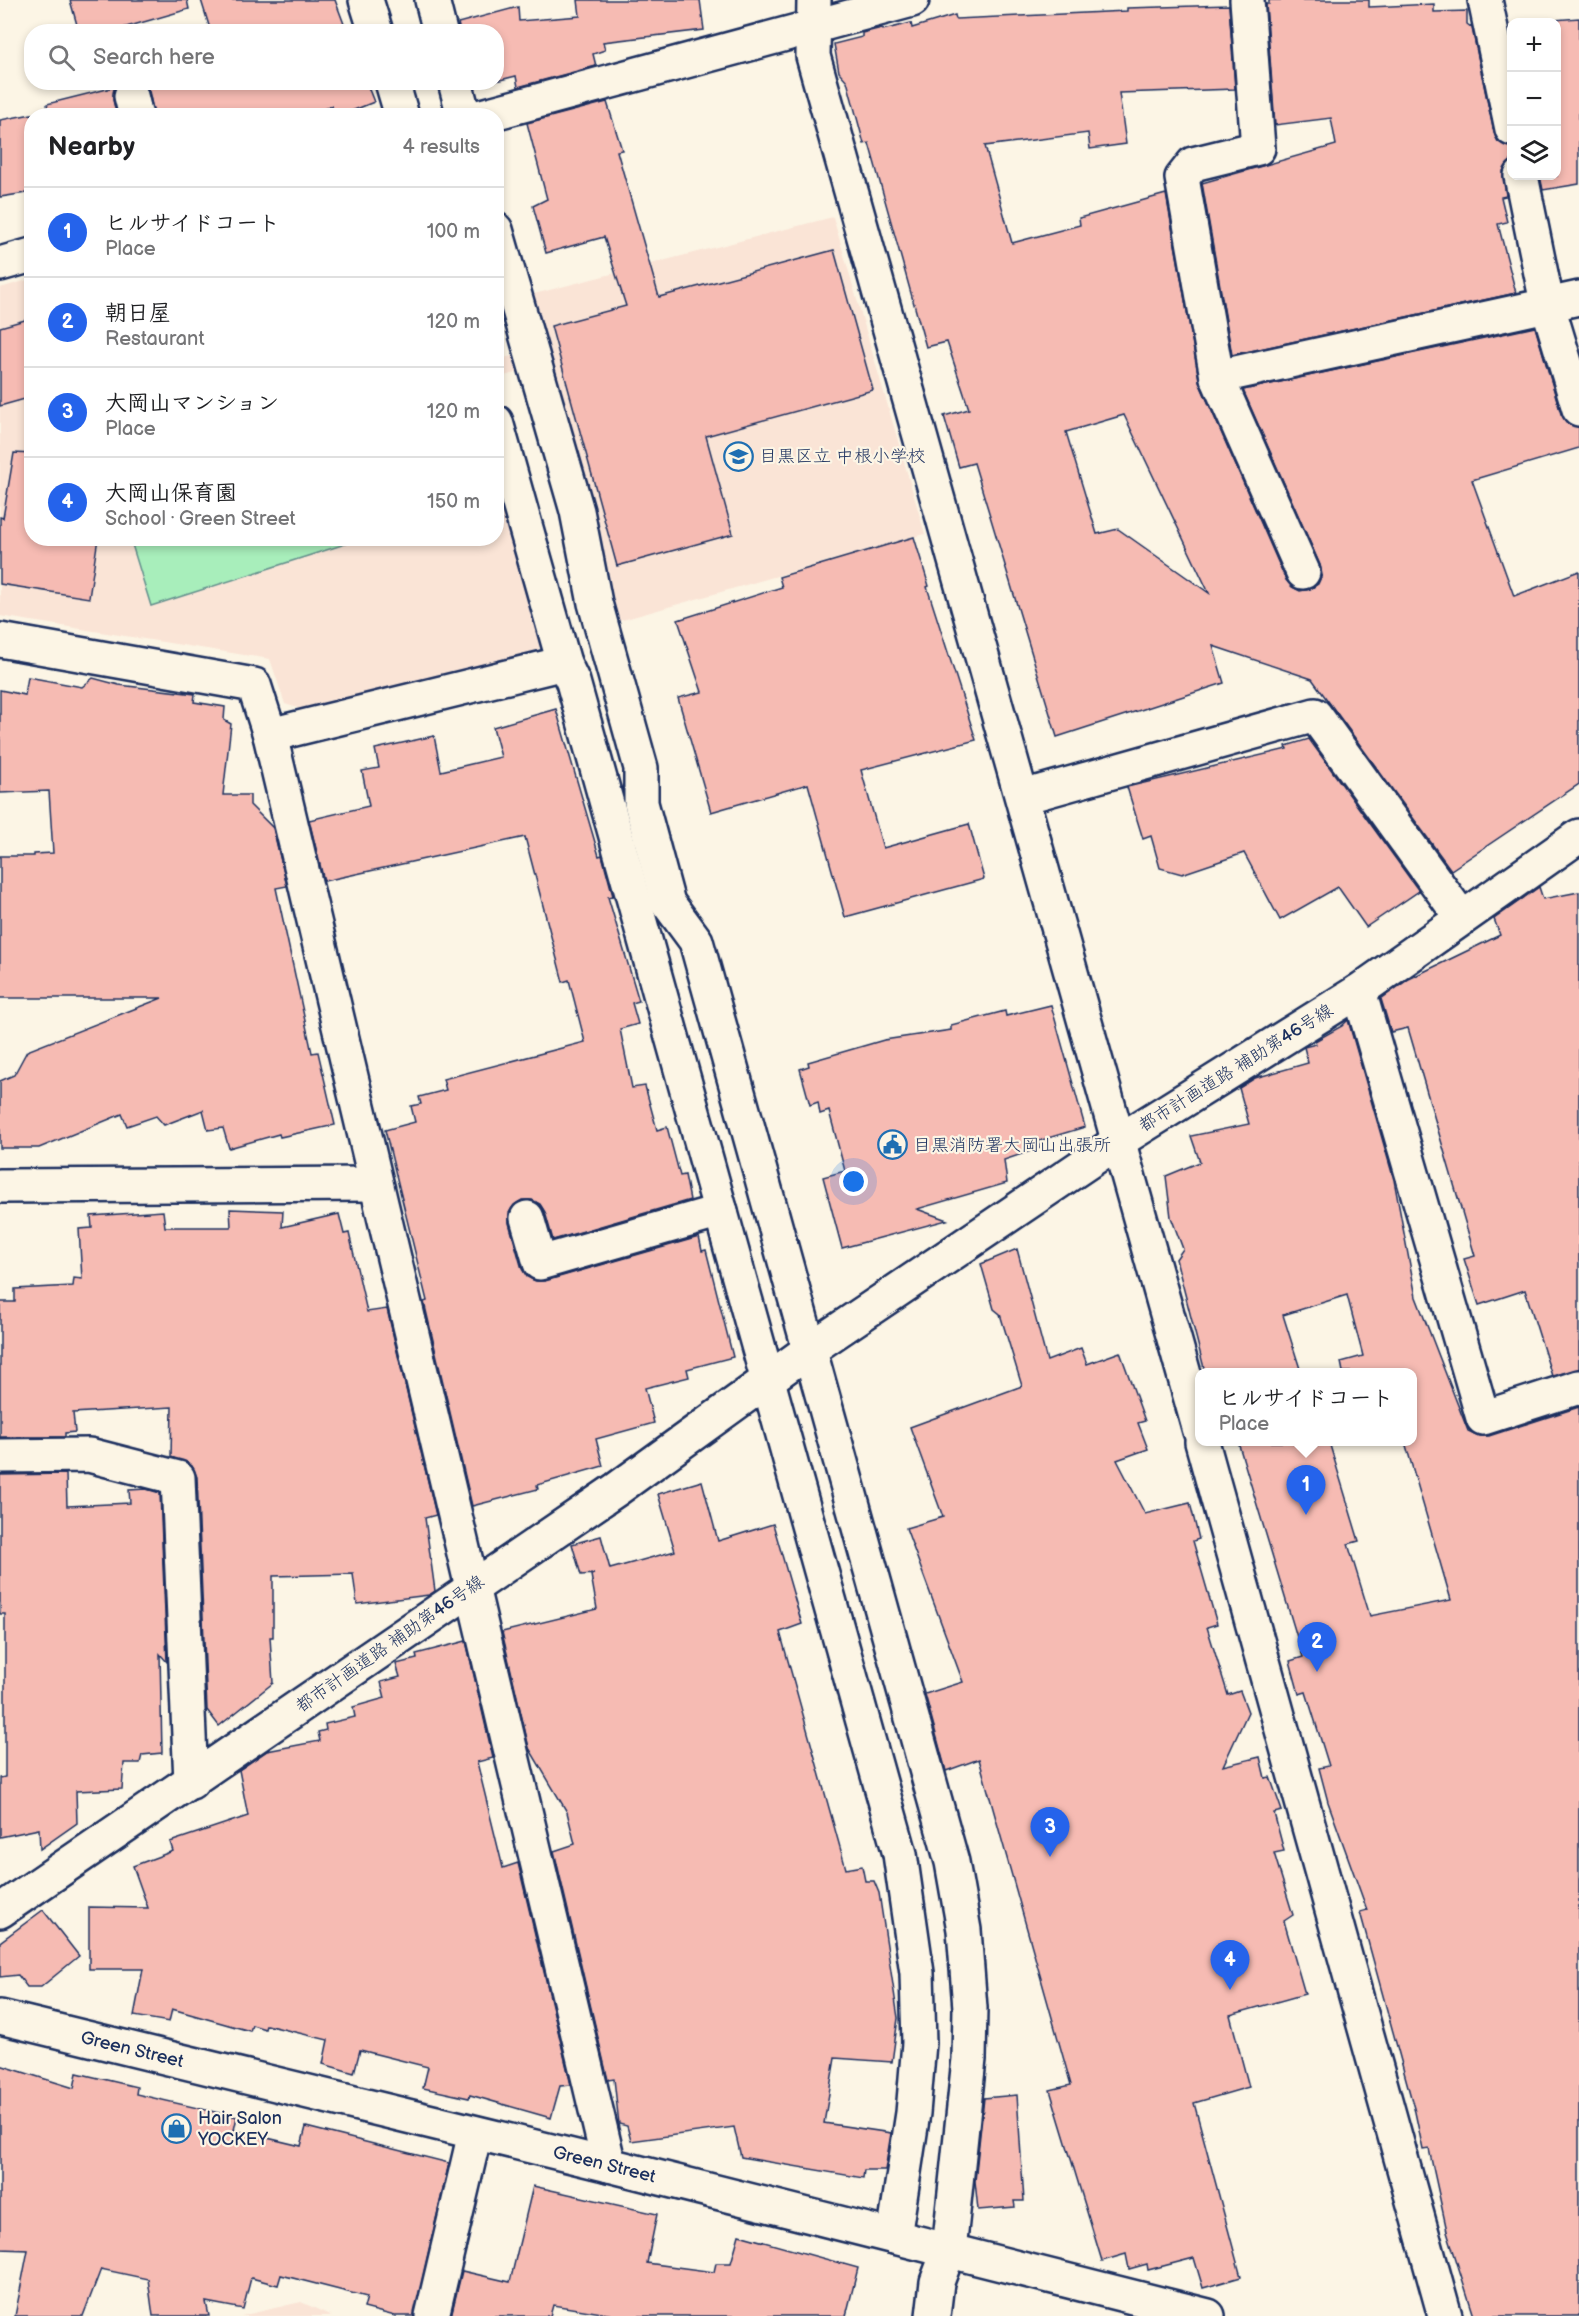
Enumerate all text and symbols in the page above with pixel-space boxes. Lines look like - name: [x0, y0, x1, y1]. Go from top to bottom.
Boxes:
- map controls: [1507, 18, 1561, 180]
- button: +: [1507, 18, 1561, 72]
- search box: [24, 24, 504, 90]
- icon: search: [45, 41, 78, 74]
- text: Search here: [93, 44, 215, 71]
- button: −: [1507, 72, 1561, 126]
- button: layers: [1507, 126, 1561, 180]
- text: Nearby: [48, 132, 135, 163]
- text: 4 results: [402, 135, 480, 159]
- text: ヒルサイドコート: [105, 210, 280, 237]
- text: 1: [63, 220, 72, 244]
- text: 100 m: [427, 220, 480, 244]
- text: Place: [105, 237, 156, 261]
- text: 朝日屋: [105, 300, 171, 327]
- text: 2: [62, 310, 73, 334]
- text: 120 m: [427, 310, 480, 334]
- text: Restaurant: [105, 327, 205, 351]
- text: 大岡山マンション: [105, 390, 279, 417]
- text: 3: [62, 400, 73, 424]
- text: 120 m: [427, 400, 480, 424]
- text: Place: [105, 417, 156, 441]
- school or university icon: 目黒区立 中根小学校: [722, 440, 754, 472]
- place label: 目黒区立 中根小学校: [759, 446, 926, 467]
- text: 大岡山保育園: [105, 480, 237, 507]
- text: 4: [62, 490, 73, 514]
- text: 150 m: [427, 490, 480, 514]
- text: School · Green Street: [105, 507, 296, 531]
- street label: 都市計画道路 補助第46号線: [1135, 1000, 1337, 1136]
- public building icon: 目黒消防署大岡山出張所: [876, 1129, 908, 1161]
- place label: 目黒消防署大岡山出張所: [913, 1135, 1111, 1156]
- your location: [839, 1167, 868, 1196]
- popup: [1195, 1368, 1417, 1446]
- text: ヒルサイドコート: [1218, 1385, 1394, 1412]
- text: Place: [1218, 1412, 1269, 1436]
- pin: 1: [1286, 1466, 1326, 1515]
- street label: 都市計画道路 補助第46号線: [292, 1571, 488, 1717]
- pin: 2: [1298, 1622, 1336, 1672]
- pin: 3: [1030, 1808, 1070, 1857]
- pin: 4: [1210, 1940, 1250, 1990]
- street label: Green Street: [79, 2026, 186, 2072]
- place label: Hair Salon YOCKEY: [197, 2108, 282, 2150]
- shop icon: Hair Salon YOCKEY: [161, 2112, 193, 2144]
- street label: Green Street: [551, 2141, 658, 2187]

